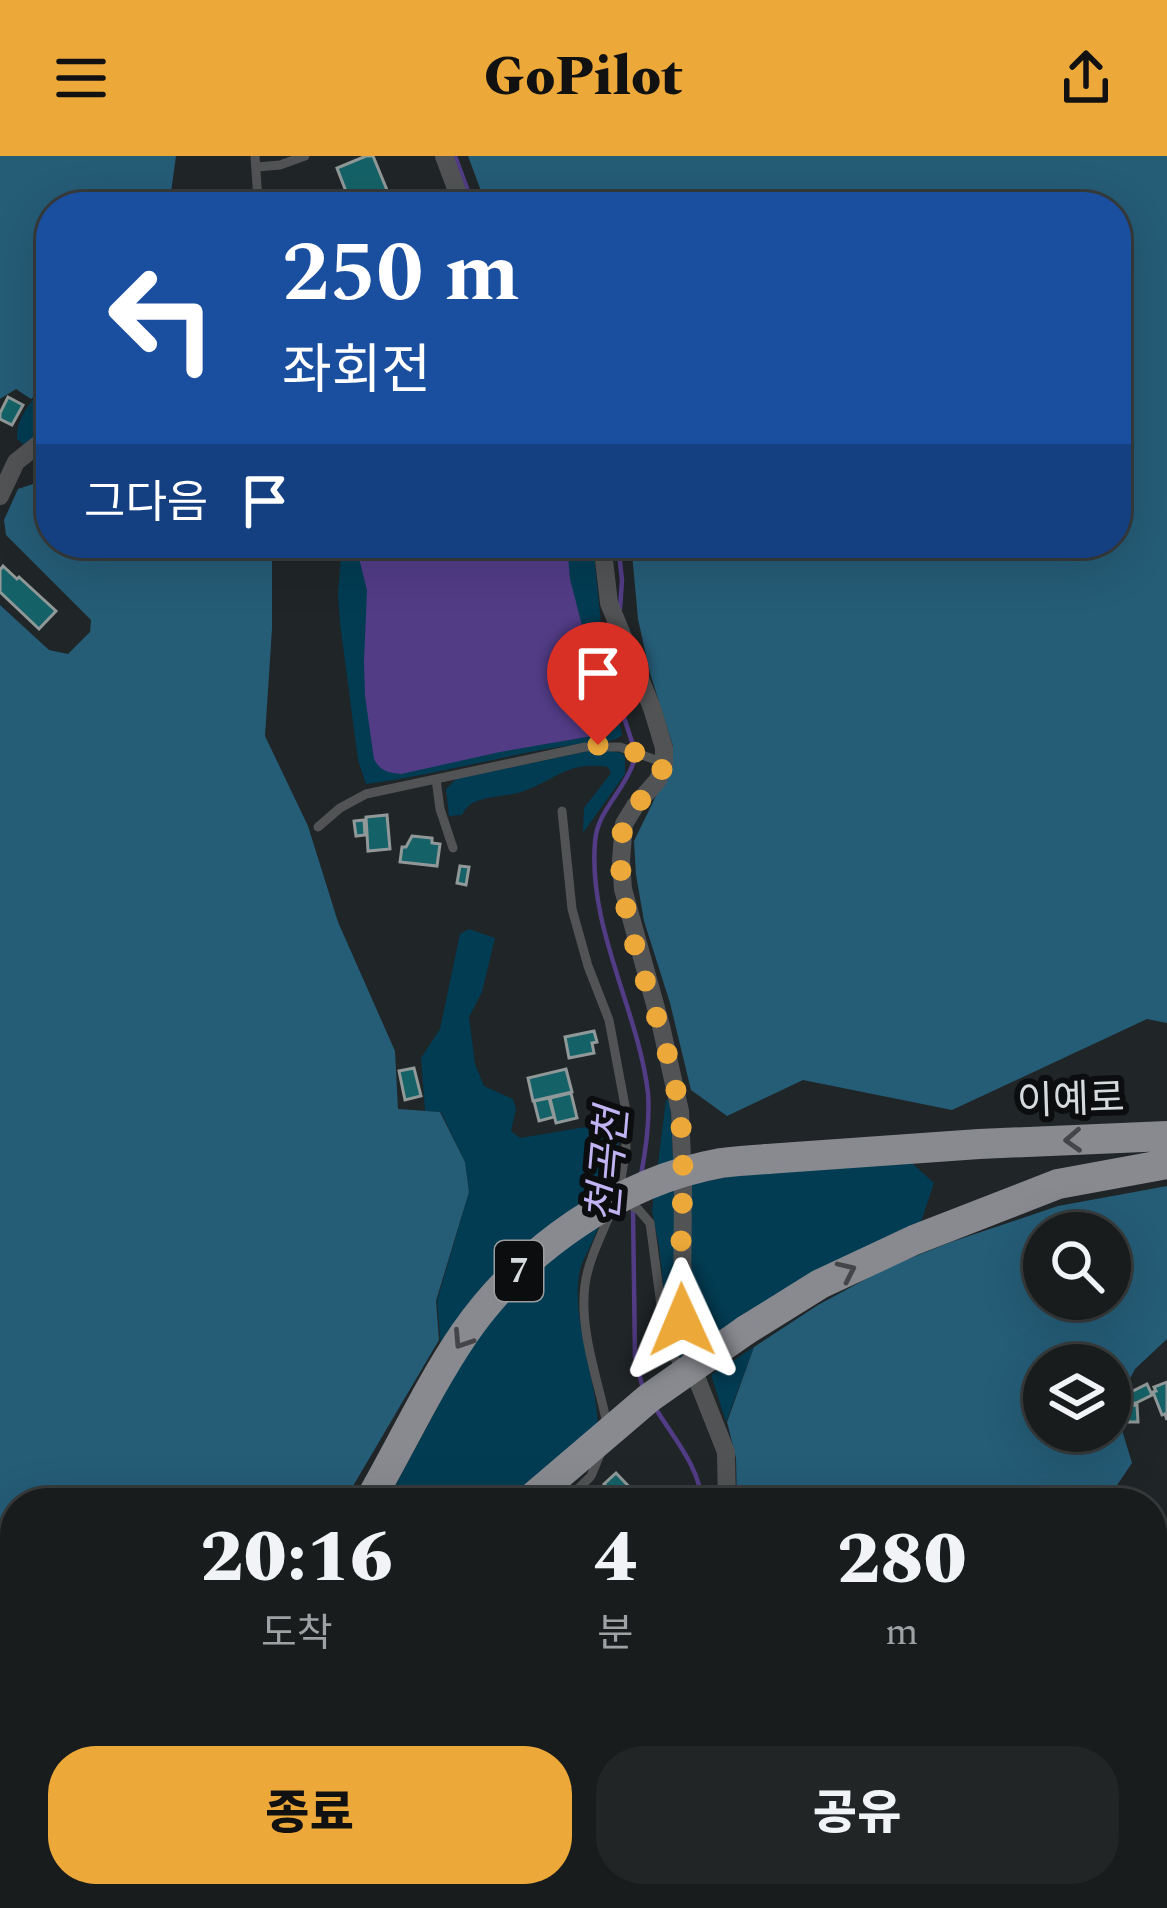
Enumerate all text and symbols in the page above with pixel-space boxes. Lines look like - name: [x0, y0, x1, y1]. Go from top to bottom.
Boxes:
- text: GoPilot: [484, 37, 683, 119]
- icon: menu: [48, 45, 114, 111]
- icon: share: [1053, 45, 1119, 111]
- text: 250 m: [282, 210, 520, 338]
- icon: left: [84, 240, 240, 396]
- text: 좌회전: [282, 331, 431, 413]
- icon: arrive: [232, 468, 298, 534]
- text: 그다음: [84, 469, 208, 538]
- pin: [547, 622, 649, 745]
- icon: arrive: [565, 640, 631, 706]
- street label: 이예로: [1016, 1070, 1126, 1132]
- water label: 천곡천: [573, 1100, 646, 1225]
- one-way arrow: [1063, 1127, 1082, 1153]
- map controls: [1023, 1212, 1131, 1452]
- button: search: [1023, 1212, 1131, 1320]
- road number: 7: [495, 1241, 543, 1301]
- position arrow: [619, 1257, 745, 1383]
- one-way arrow: [835, 1262, 856, 1285]
- one-way arrow: [454, 1327, 476, 1349]
- button: layers: [1023, 1344, 1131, 1452]
- text: 20:16: [200, 1504, 393, 1613]
- text: 4: [594, 1504, 637, 1613]
- text: 280: [837, 1506, 967, 1615]
- text: m: [885, 1603, 919, 1662]
- text: 도착: [261, 1605, 333, 1664]
- text: 분: [597, 1605, 633, 1664]
- button: 종료: [48, 1746, 572, 1884]
- button: 공유: [596, 1746, 1119, 1884]

